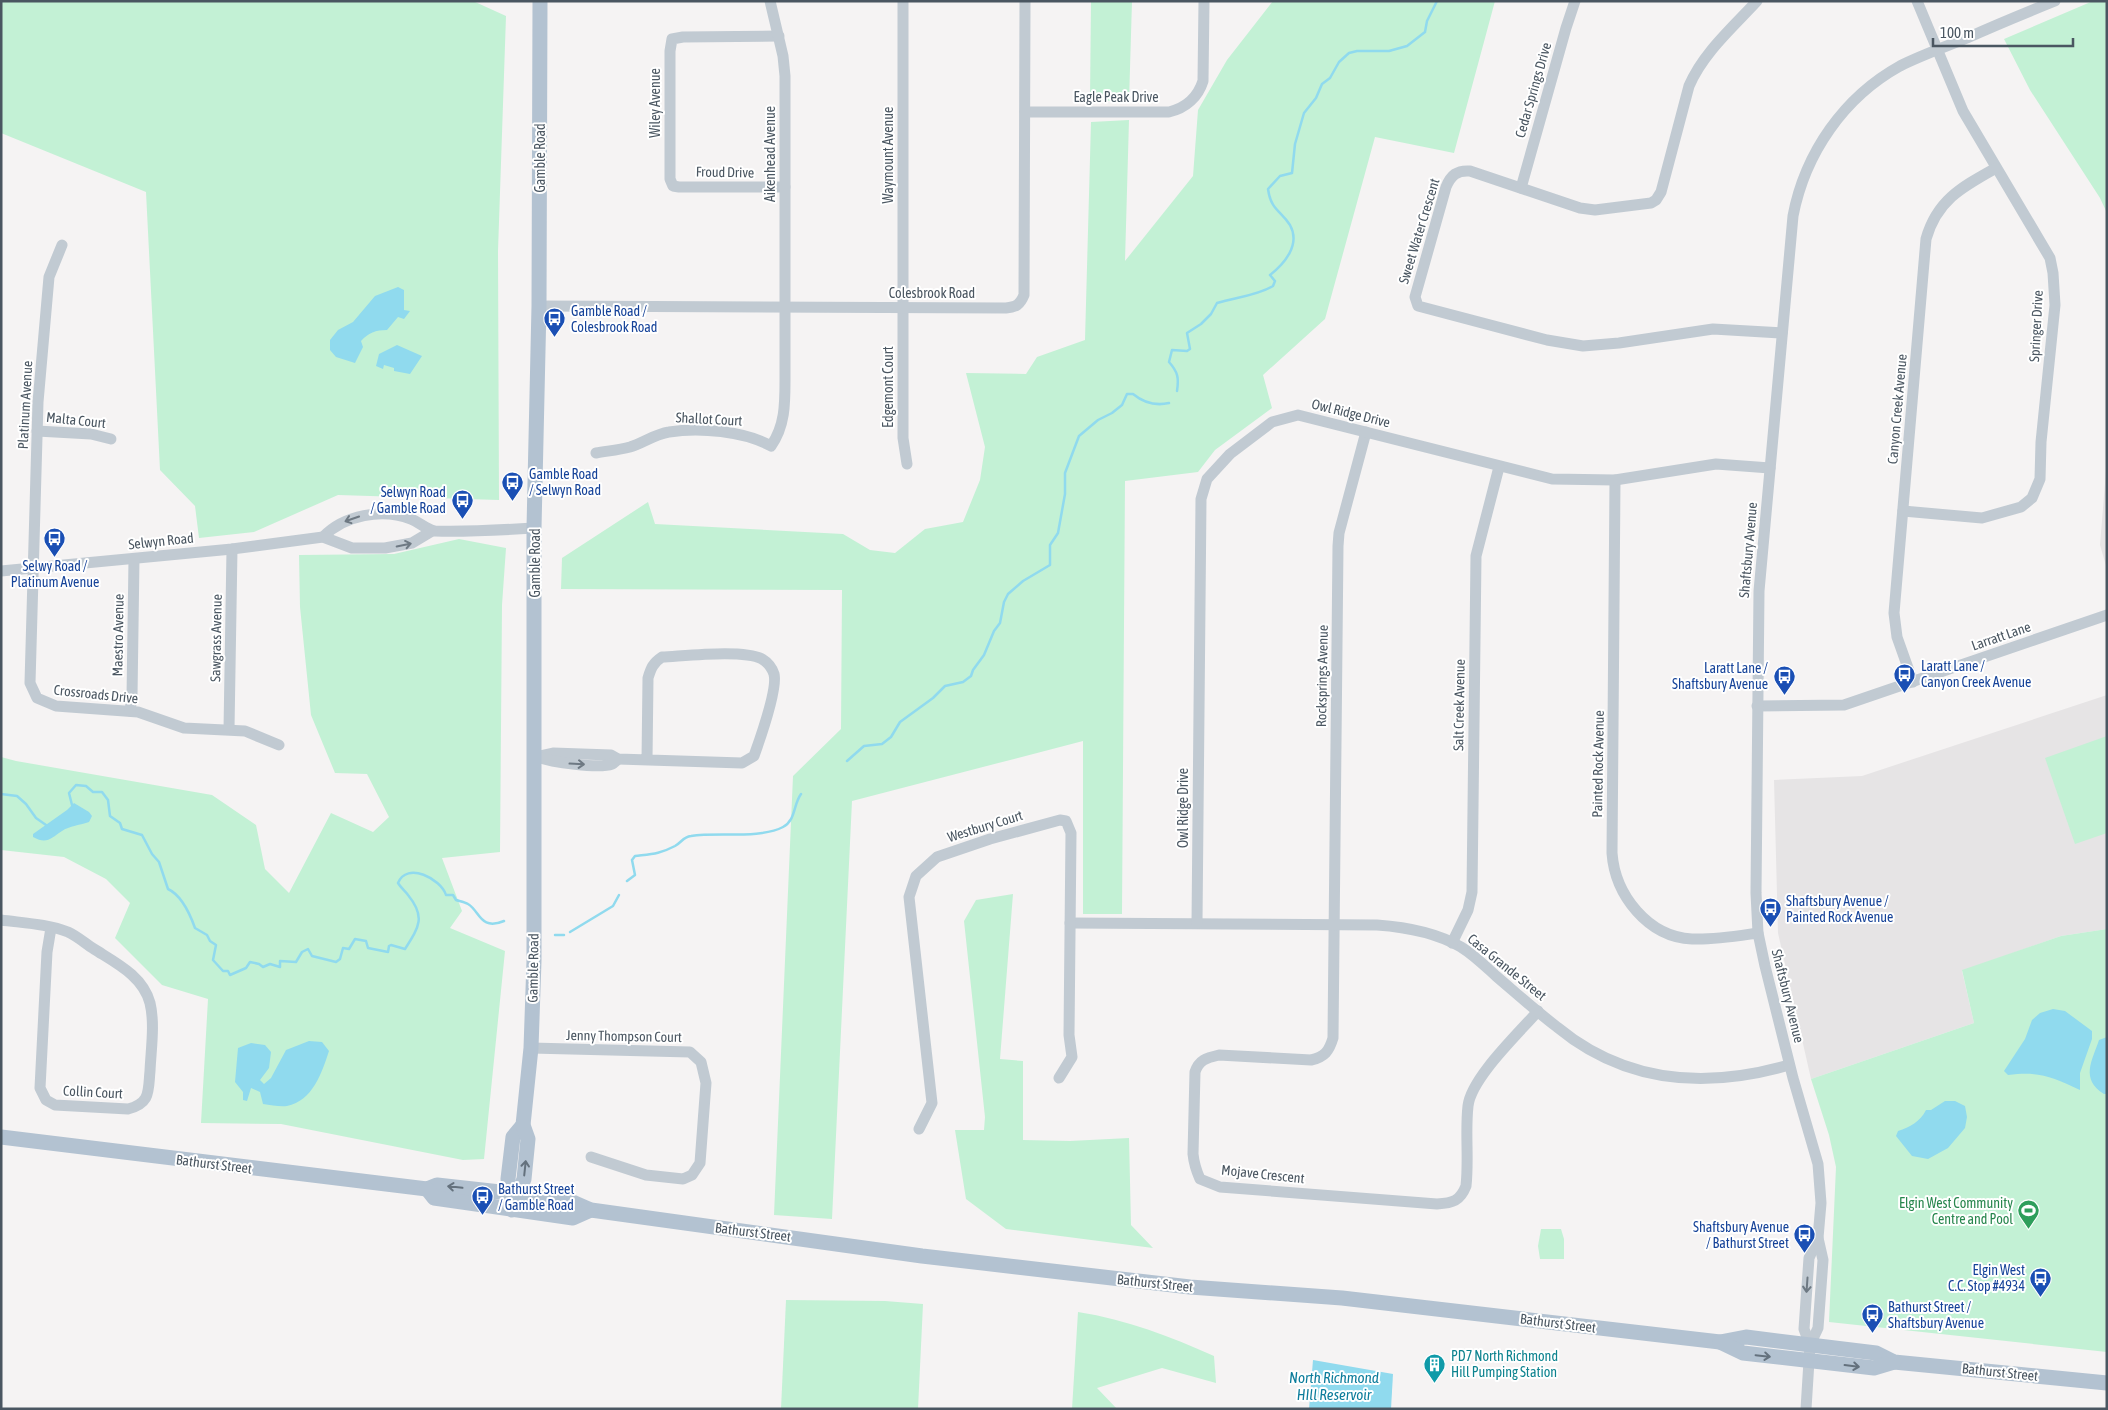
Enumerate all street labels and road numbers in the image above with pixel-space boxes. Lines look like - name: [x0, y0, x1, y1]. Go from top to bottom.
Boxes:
- street label: Cedar Springs Drive: [1512, 40, 1554, 140]
- street label: Wiley Avenue: [647, 68, 663, 138]
- street label: Eagle Peak Drive: [1073, 89, 1159, 105]
- street label: Aikenhead Avenue: [762, 106, 778, 202]
- street label: Waymount Avenue: [880, 107, 896, 203]
- street label: Gamble Road: [532, 123, 548, 193]
- street label: Froud Drive: [696, 163, 754, 181]
- street label: Sweet Water Crescent: [1395, 176, 1443, 286]
- street label: Colesbrook Road: [889, 285, 975, 301]
- street label: Springer Drive: [2026, 290, 2046, 362]
- street label: Edgemont Court: [880, 346, 896, 428]
- street label: Canyon Creek Avenue: [1884, 353, 1910, 465]
- street label: Platinum Avenue: [15, 360, 35, 450]
- street label: Owl Ridge Drive: [1310, 396, 1392, 430]
- street label: Malta Court: [45, 409, 107, 431]
- street label: Shallot Court: [675, 409, 743, 429]
- street label: Shaftsbury Avenue: [1736, 501, 1760, 599]
- street label: Gamble Road: [527, 528, 543, 598]
- street label: Selwyn Road: [128, 530, 194, 552]
- street label: Maestro Avenue: [109, 594, 127, 676]
- street label: Sawgrass Avenue: [207, 594, 225, 682]
- street label: Larratt Lane: [1969, 618, 2033, 654]
- street label: Rocksprings Avenue: [1313, 625, 1331, 727]
- street label: Salt Creek Avenue: [1450, 659, 1468, 751]
- street label: Crossroads Drive: [53, 682, 139, 706]
- street label: Painted Rock Avenue: [1589, 710, 1607, 818]
- street label: Owl Ridge Drive: [1175, 768, 1191, 848]
- street label: Westbury Court: [945, 807, 1025, 845]
- street label: Casa Grande Street: [1465, 930, 1549, 1004]
- street label: Gamble Road: [524, 933, 542, 1003]
- street label: Shaftsbury Avenue: [1769, 947, 1807, 1045]
- street label: Jenny Thompson Court: [566, 1027, 682, 1045]
- street label: Collin Court: [63, 1082, 123, 1102]
- street label: Bathurst Street: [175, 1151, 253, 1177]
- street label: Mojave Crescent: [1221, 1162, 1305, 1186]
- street label: Bathurst Street: [714, 1219, 792, 1245]
- street label: Bathurst Street: [1116, 1271, 1194, 1295]
- street label: Bathurst Street: [1519, 1310, 1597, 1336]
- street label: Bathurst Street: [1961, 1360, 2039, 1384]

